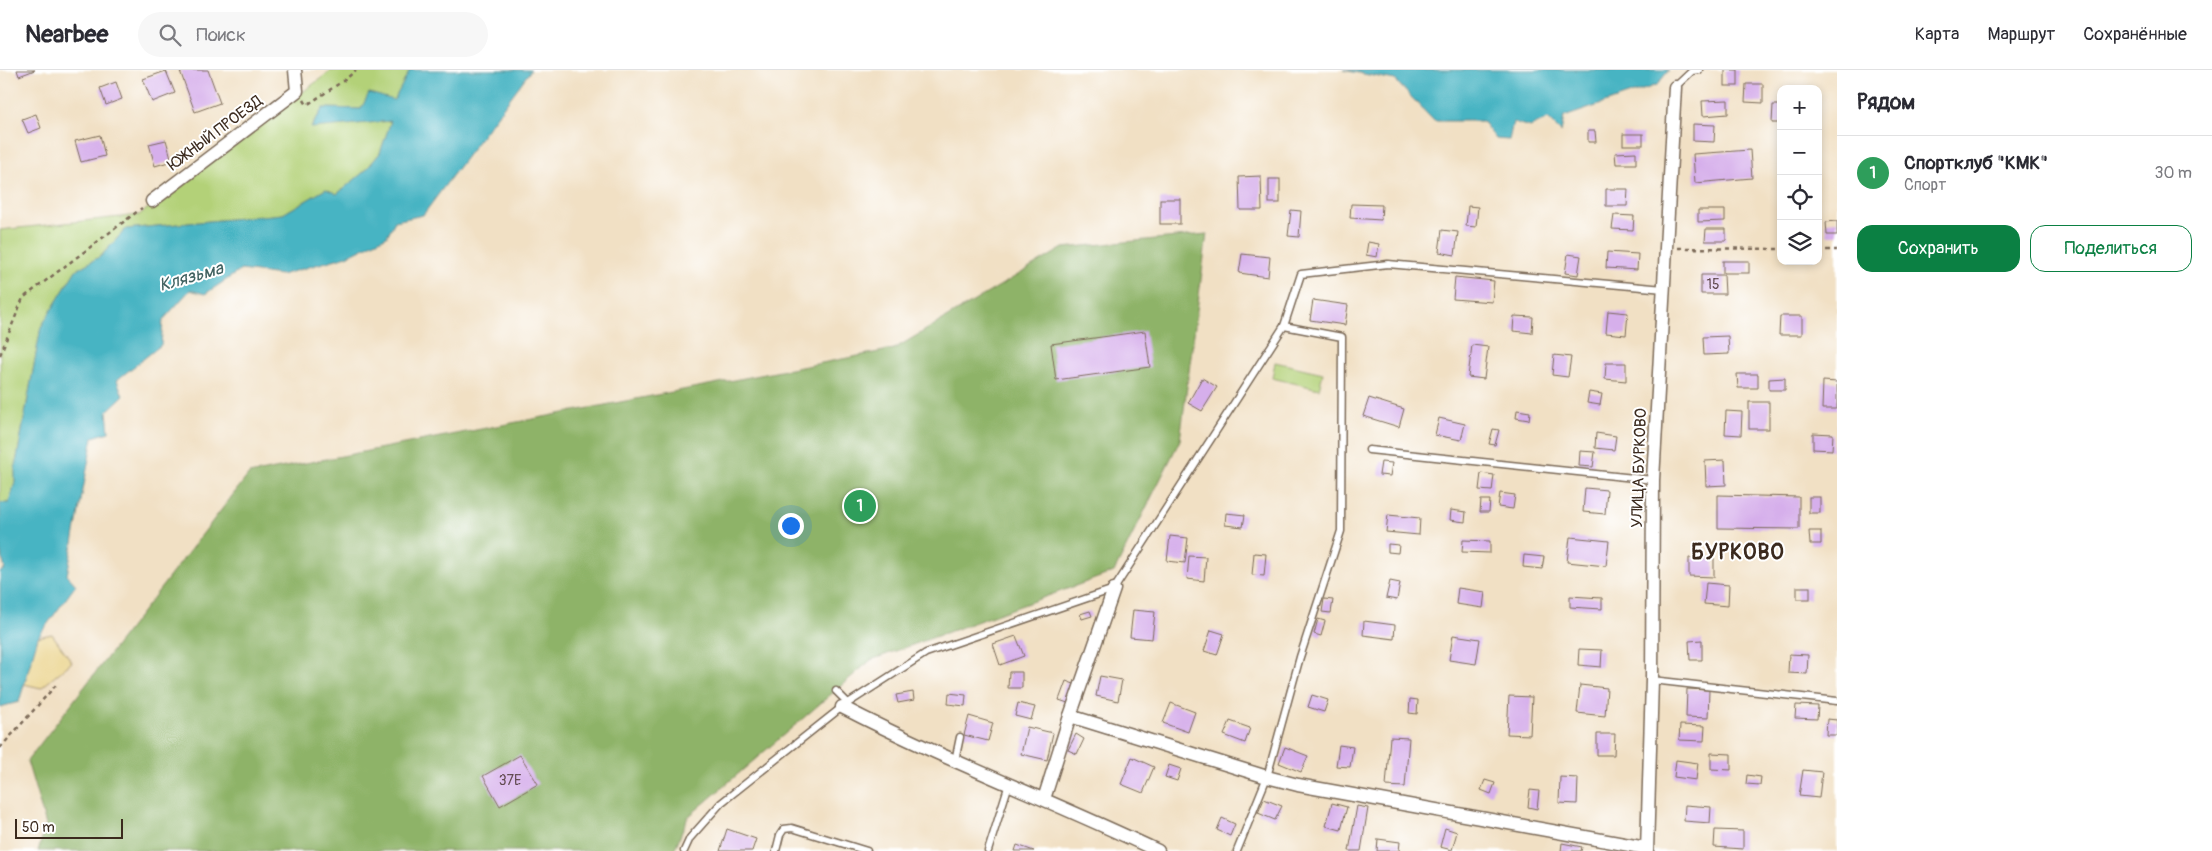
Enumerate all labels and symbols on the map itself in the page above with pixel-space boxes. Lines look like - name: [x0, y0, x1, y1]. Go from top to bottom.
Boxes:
- street label: ЮЖНЫЙ ПРОЕЗД: [164, 91, 267, 175]
- water label: Клязьма: [156, 256, 227, 297]
- house number: 15: [1706, 276, 1720, 293]
- street label: УЛИЦА БУРКОВО: [1627, 408, 1651, 528]
- pin: 1: [844, 487, 876, 525]
- your location: [778, 513, 804, 539]
- district label: БУРКОВО: [1691, 539, 1785, 566]
- house number: 37Е: [499, 772, 521, 789]
- scale bar: [15, 816, 122, 839]

